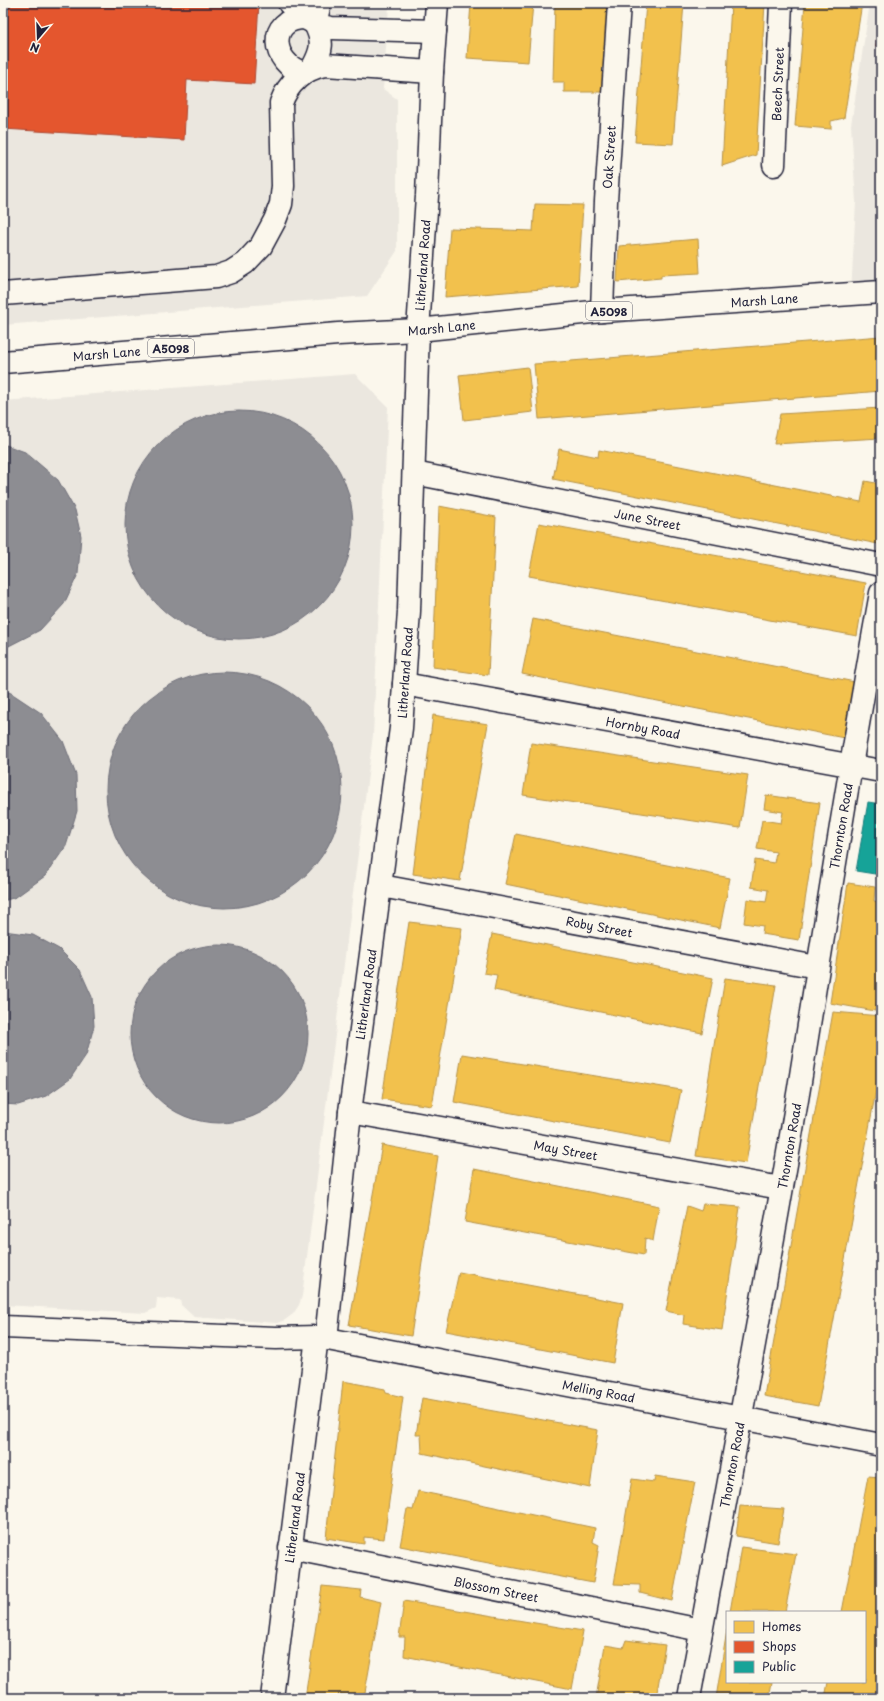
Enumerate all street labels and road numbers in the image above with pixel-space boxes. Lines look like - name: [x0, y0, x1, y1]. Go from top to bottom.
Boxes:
- street label: Beech Street: [767, 47, 788, 121]
- street label: Oak Street: [598, 125, 620, 189]
- street label: Litherland Road: [410, 219, 434, 311]
- street label: Marsh Lane: [730, 289, 799, 311]
- road number: A5098: [586, 302, 632, 320]
- street label: Marsh Lane: [407, 315, 476, 339]
- road number: A5098: [148, 339, 194, 357]
- street label: Marsh Lane: [72, 342, 141, 365]
- street label: June Street: [613, 504, 682, 534]
- street label: Litherland Road: [393, 626, 417, 719]
- street label: Hornby Road: [604, 712, 682, 743]
- street label: Thornton Road: [825, 782, 857, 871]
- street label: Roby Street: [564, 912, 634, 942]
- street label: Litherland Road: [351, 948, 381, 1041]
- street label: Thornton Road: [773, 1101, 805, 1191]
- street label: May Street: [532, 1136, 599, 1165]
- street label: Melling Road: [561, 1375, 637, 1407]
- street label: Thornton Road: [715, 1420, 749, 1510]
- street label: Litherland Road: [280, 1471, 309, 1564]
- street label: Blossom Street: [452, 1572, 540, 1606]

